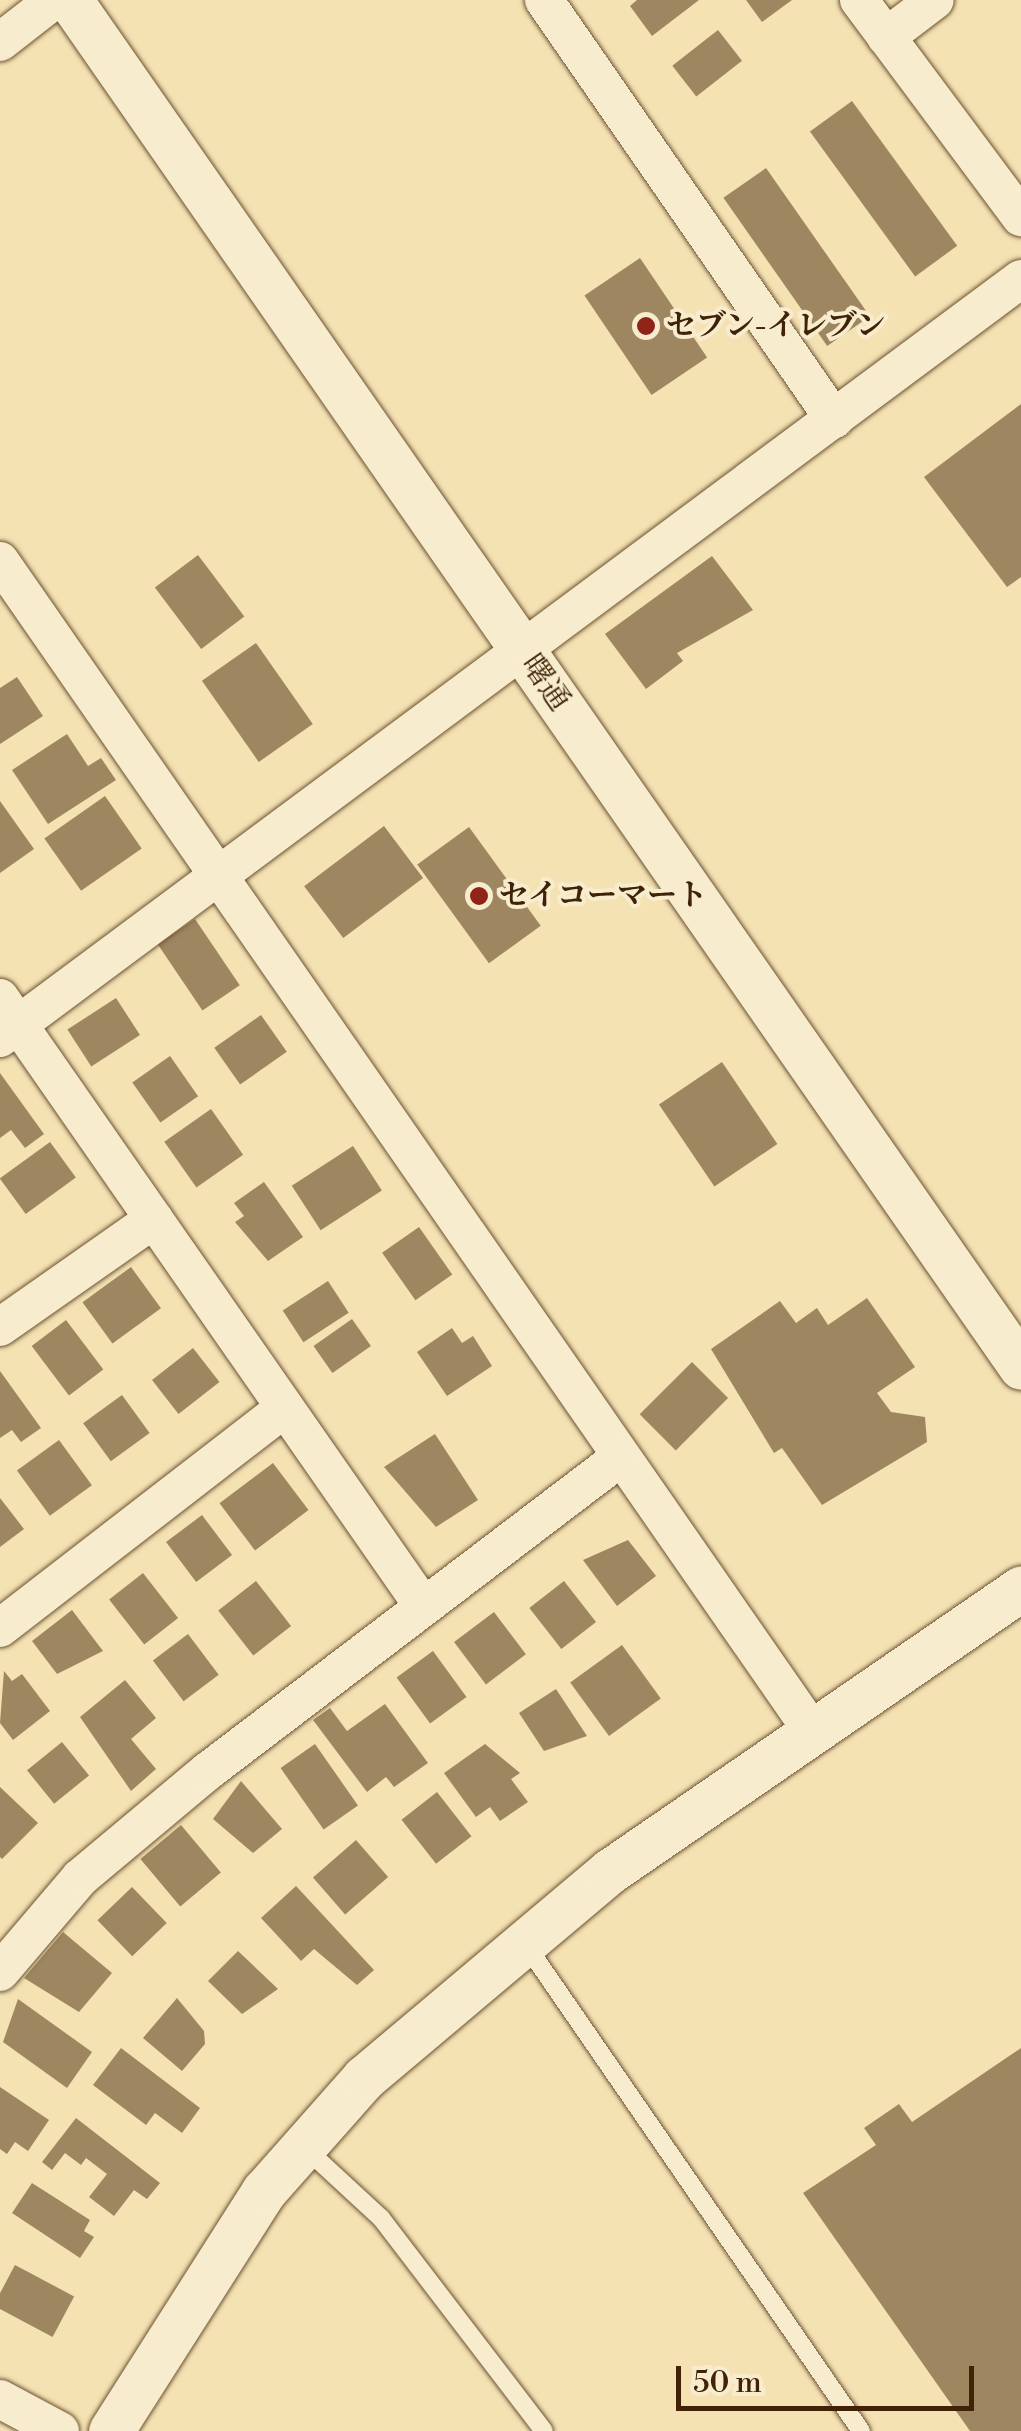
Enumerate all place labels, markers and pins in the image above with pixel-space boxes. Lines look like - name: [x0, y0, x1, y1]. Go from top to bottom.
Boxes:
- place label: セブン-イレブン: [666, 308, 888, 344]
- marker: セブン-イレブン: [635, 315, 657, 337]
- place label: セイコーマート: [499, 878, 709, 914]
- marker: セイコーマート: [468, 885, 490, 907]

